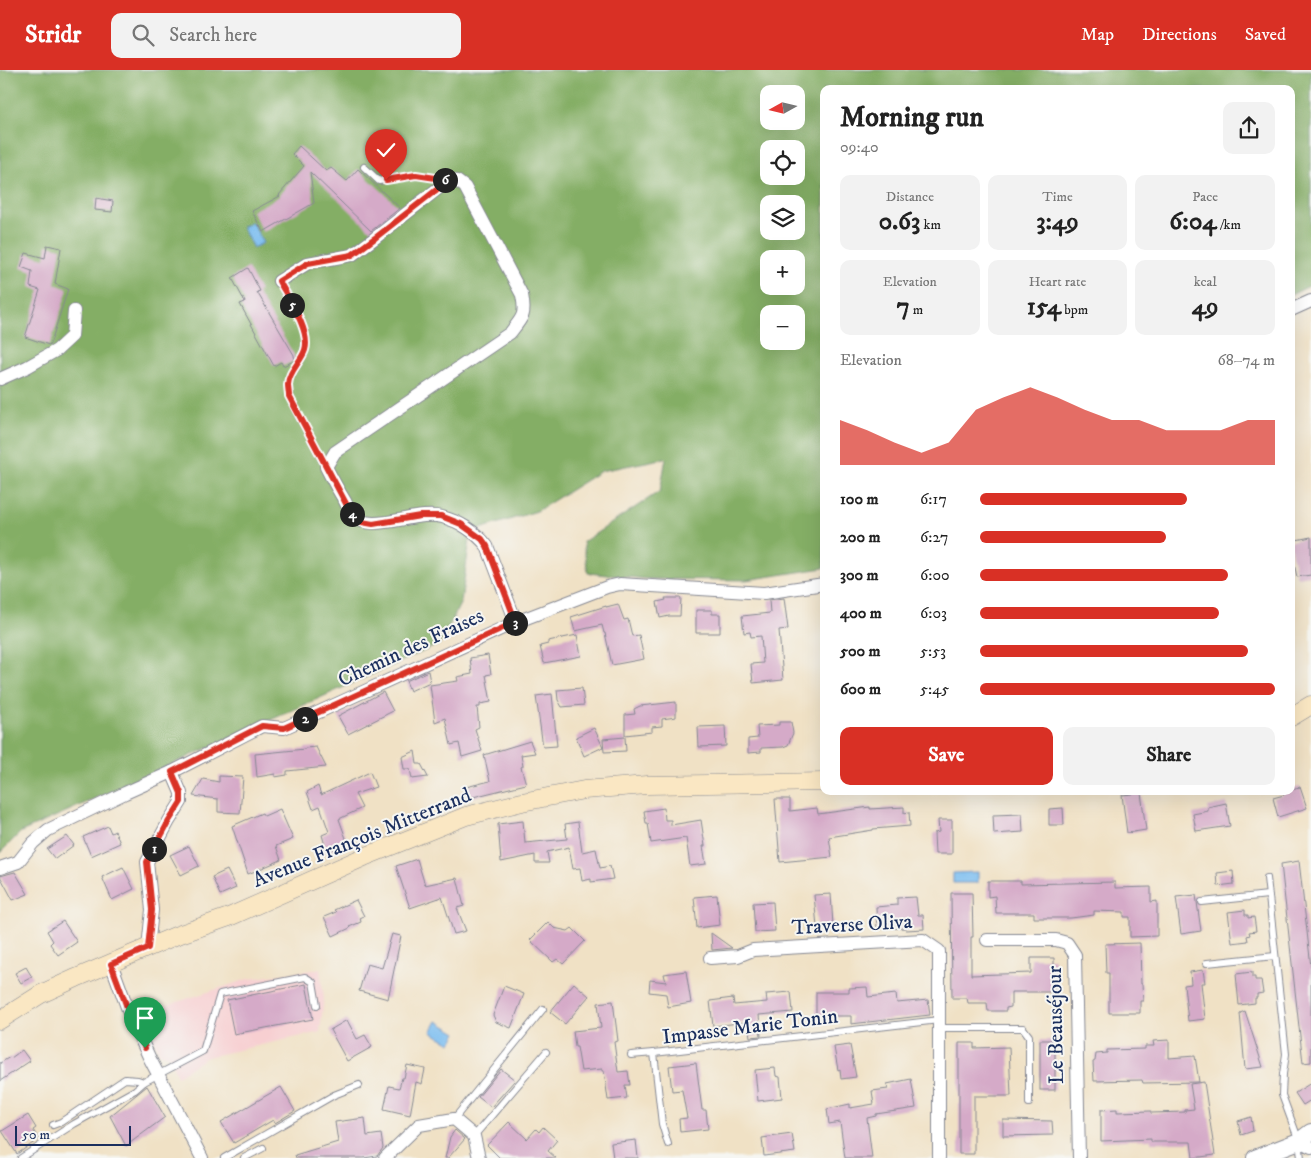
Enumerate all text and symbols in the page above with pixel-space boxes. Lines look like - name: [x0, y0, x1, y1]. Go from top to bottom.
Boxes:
- search box: [111, 13, 461, 58]
- text: Stridr: [25, 20, 81, 50]
- icon: search: [129, 21, 157, 49]
- text: Search here: [169, 24, 257, 47]
- text: Map: [1081, 24, 1114, 46]
- text: Directions: [1142, 24, 1217, 46]
- text: Saved: [1245, 24, 1286, 46]
- north arrow: [760, 85, 805, 130]
- map controls: [760, 85, 805, 350]
- text: Morning run: [840, 100, 984, 135]
- button: share: [1223, 102, 1275, 154]
- pin: [365, 129, 407, 180]
- icon: check: [372, 136, 400, 164]
- text: 09:40: [840, 137, 879, 157]
- button: locate: [760, 140, 805, 185]
- pin: 6: [432, 168, 458, 192]
- text: 6: [442, 171, 449, 189]
- text: Distance: [886, 188, 934, 206]
- text: Time: [1042, 188, 1073, 206]
- text: Pace: [1192, 188, 1218, 206]
- button: layers: [760, 195, 805, 240]
- text: 0.63: [879, 206, 920, 237]
- text: 3:49: [1036, 206, 1079, 237]
- text: 6:04: [1169, 206, 1217, 237]
- text: km: [920, 216, 941, 234]
- text: /km: [1217, 216, 1241, 234]
- button: +: [760, 250, 805, 295]
- text: Elevation: [883, 273, 937, 291]
- text: Heart rate: [1029, 273, 1086, 291]
- text: kcal: [1194, 273, 1217, 291]
- text: 7: [896, 291, 910, 322]
- text: 154: [1027, 291, 1061, 322]
- text: 49: [1192, 291, 1219, 322]
- pin: 5: [280, 292, 304, 318]
- text: 5: [289, 296, 296, 314]
- text: m: [910, 301, 923, 319]
- text: bpm: [1061, 301, 1088, 319]
- button: −: [760, 305, 805, 350]
- text: Elevation: [840, 350, 902, 370]
- text: 68–74 m: [1217, 350, 1275, 370]
- text: 100 m: [840, 489, 879, 509]
- text: 6:17: [920, 489, 947, 509]
- pin: 4: [340, 502, 364, 526]
- text: 4: [348, 505, 357, 523]
- text: 200 m: [840, 527, 881, 547]
- text: 6:27: [920, 527, 948, 547]
- text: 300 m: [840, 565, 879, 585]
- text: 6:00: [920, 565, 950, 585]
- street label: Chemin des Fraises: [334, 603, 488, 693]
- text: 400 m: [840, 603, 882, 623]
- text: 6:03: [920, 603, 947, 623]
- pin: 3: [502, 610, 528, 636]
- text: 3: [513, 614, 518, 632]
- text: 500 m: [840, 641, 881, 661]
- text: 5:53: [920, 641, 946, 661]
- text: 600 m: [840, 679, 881, 699]
- text: 5:45: [920, 679, 949, 699]
- pin: 2: [292, 706, 318, 732]
- text: 2: [302, 710, 309, 728]
- button: Save: [840, 727, 1053, 785]
- button: Share: [1063, 727, 1275, 785]
- street label: Avenue François Mitterrand: [249, 782, 476, 894]
- pin: 1: [142, 836, 166, 862]
- text: 1: [152, 840, 157, 858]
- street label: Traverse Oliva: [791, 909, 913, 941]
- street label: Le Beauséjour: [1042, 965, 1070, 1084]
- pin: [124, 997, 166, 1048]
- street label: Impasse Marie Tonin: [661, 1003, 839, 1051]
- icon: arrive: [131, 1004, 159, 1032]
- scale bar: [15, 1123, 131, 1146]
- text: 50 m: [22, 1126, 50, 1144]

